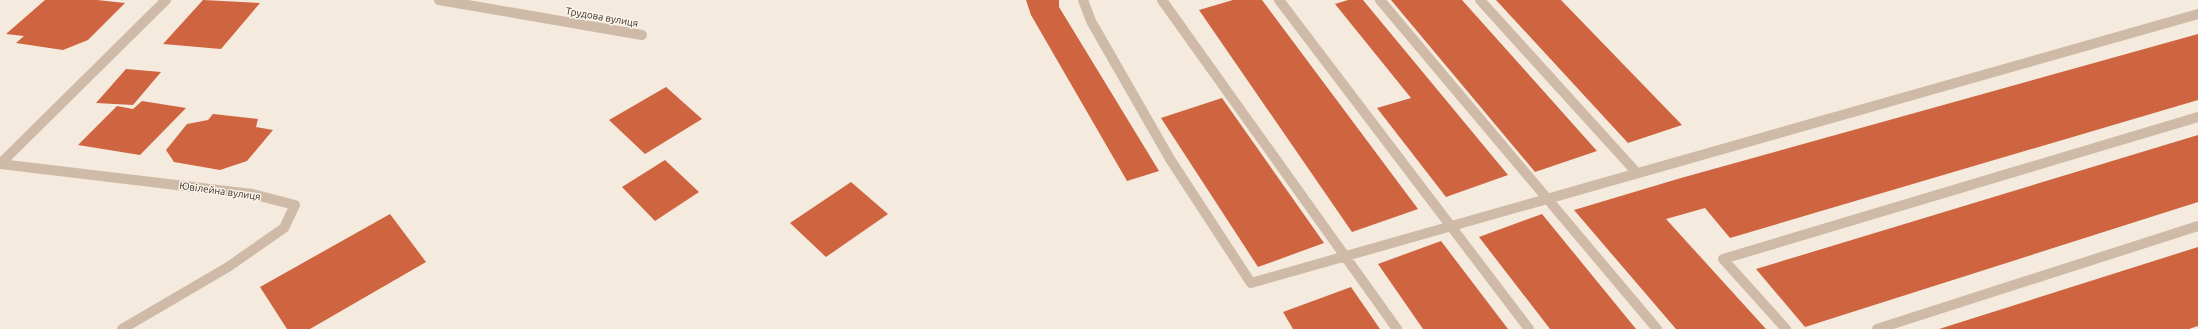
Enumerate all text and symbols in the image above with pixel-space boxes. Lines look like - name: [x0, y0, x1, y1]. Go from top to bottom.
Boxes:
- street label: Трудова вулиця: [565, 5, 639, 29]
- street label: Ювілейна вулиця: [179, 180, 261, 202]

